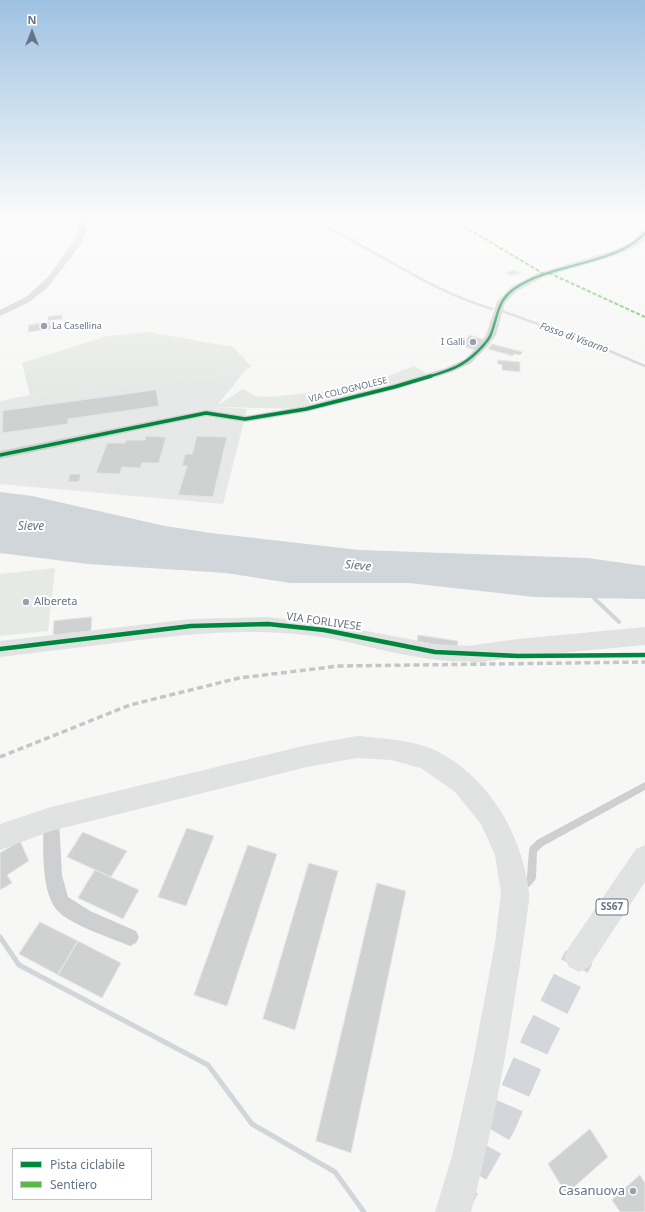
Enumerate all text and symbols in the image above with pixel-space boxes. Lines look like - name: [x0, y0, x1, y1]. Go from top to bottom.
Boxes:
- north arrow: [12, 12, 52, 52]
- text: N: [28, 12, 36, 27]
- water label: Fosso di Visarno: [538, 320, 610, 356]
- marker: La Casellina: [39, 321, 49, 331]
- place label: La Casellina: [52, 321, 102, 331]
- place label: I Galli: [441, 337, 465, 347]
- marker: I Galli: [468, 337, 478, 347]
- street label: VIA COLOGNOLESE: [308, 375, 388, 405]
- water label: Sieve: [18, 520, 44, 534]
- water label: Sieve: [344, 558, 372, 574]
- place label: Albereta: [34, 595, 78, 609]
- marker: Albereta: [21, 597, 31, 607]
- street label: VIA FORLIVESE: [286, 610, 362, 634]
- road number: SS67: [596, 899, 628, 915]
- legend: [12, 1148, 152, 1200]
- text: Pista ciclabile: [50, 1156, 125, 1173]
- text: Sentiero: [50, 1176, 97, 1193]
- place label: Casanuova: [558, 1183, 625, 1199]
- marker: Casanuova: [628, 1186, 638, 1196]

